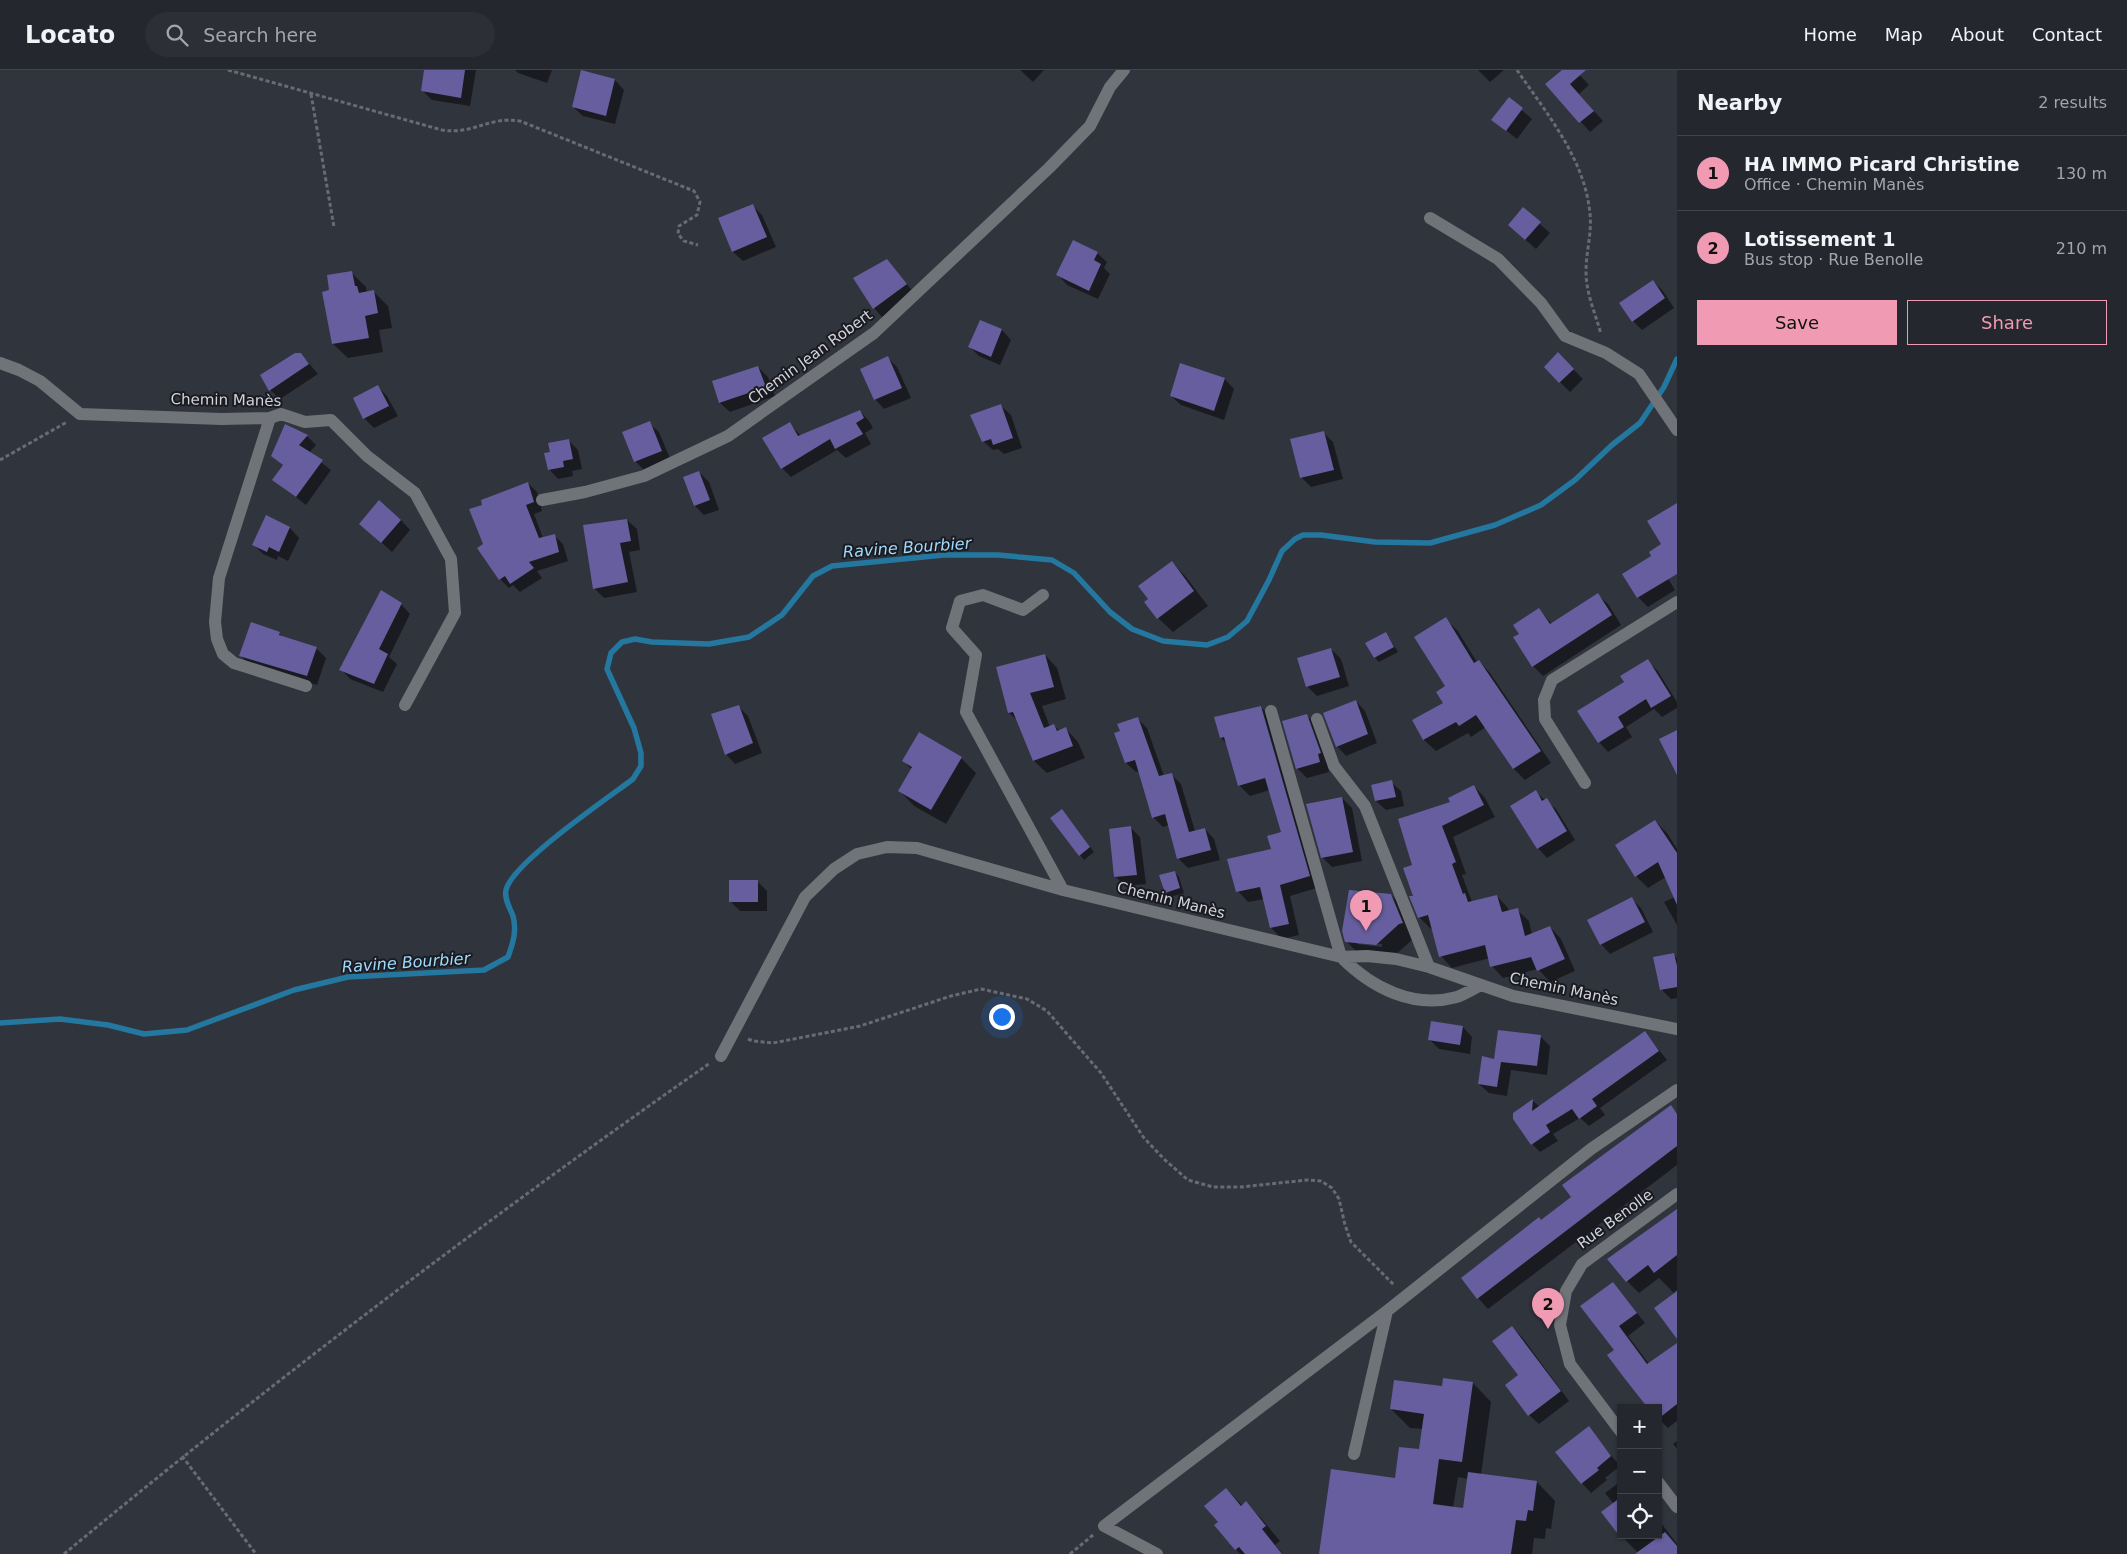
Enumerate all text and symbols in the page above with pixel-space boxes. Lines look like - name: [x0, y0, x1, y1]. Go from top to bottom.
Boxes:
- search box: [145, 12, 495, 57]
- text: Locato: [25, 21, 115, 49]
- icon: search: [163, 21, 191, 49]
- text: Search here: [203, 24, 317, 46]
- text: Home: [1804, 24, 1857, 45]
- text: Map: [1885, 24, 1923, 45]
- text: About: [1951, 24, 2004, 45]
- text: Contact: [2032, 24, 2102, 45]
- text: Nearby: [1697, 91, 1782, 115]
- text: 2 results: [2038, 93, 2107, 112]
- text: HA IMMO Picard Christine: [1744, 153, 2020, 175]
- text: 1: [1707, 164, 1719, 183]
- text: 130 m: [2056, 164, 2107, 183]
- text: Office · Chemin Manès: [1744, 175, 1924, 194]
- text: Lotissement 1: [1744, 228, 1895, 250]
- text: 2: [1707, 239, 1719, 258]
- text: 210 m: [2056, 239, 2107, 258]
- text: Bus stop · Rue Benolle: [1744, 250, 1923, 269]
- button: Save: [1697, 300, 1897, 345]
- button: Share: [1907, 300, 2107, 345]
- street label: Chemin Jean Robert: [744, 306, 876, 408]
- street label: Chemin Manès: [170, 390, 282, 410]
- water label: Ravine Bourbier: [842, 533, 973, 561]
- street label: Chemin Manès: [1115, 878, 1227, 922]
- pin: 1: [1350, 890, 1382, 931]
- water label: Ravine Bourbier: [341, 948, 472, 976]
- street label: Chemin Manès: [1508, 969, 1620, 1009]
- your location: [989, 1004, 1015, 1030]
- street label: Rue Benolle: [1574, 1186, 1656, 1252]
- pin: 2: [1532, 1288, 1564, 1329]
- map controls: [1617, 1404, 1662, 1539]
- button: +: [1617, 1404, 1662, 1449]
- button: −: [1617, 1449, 1662, 1494]
- button: locate: [1617, 1494, 1662, 1539]

